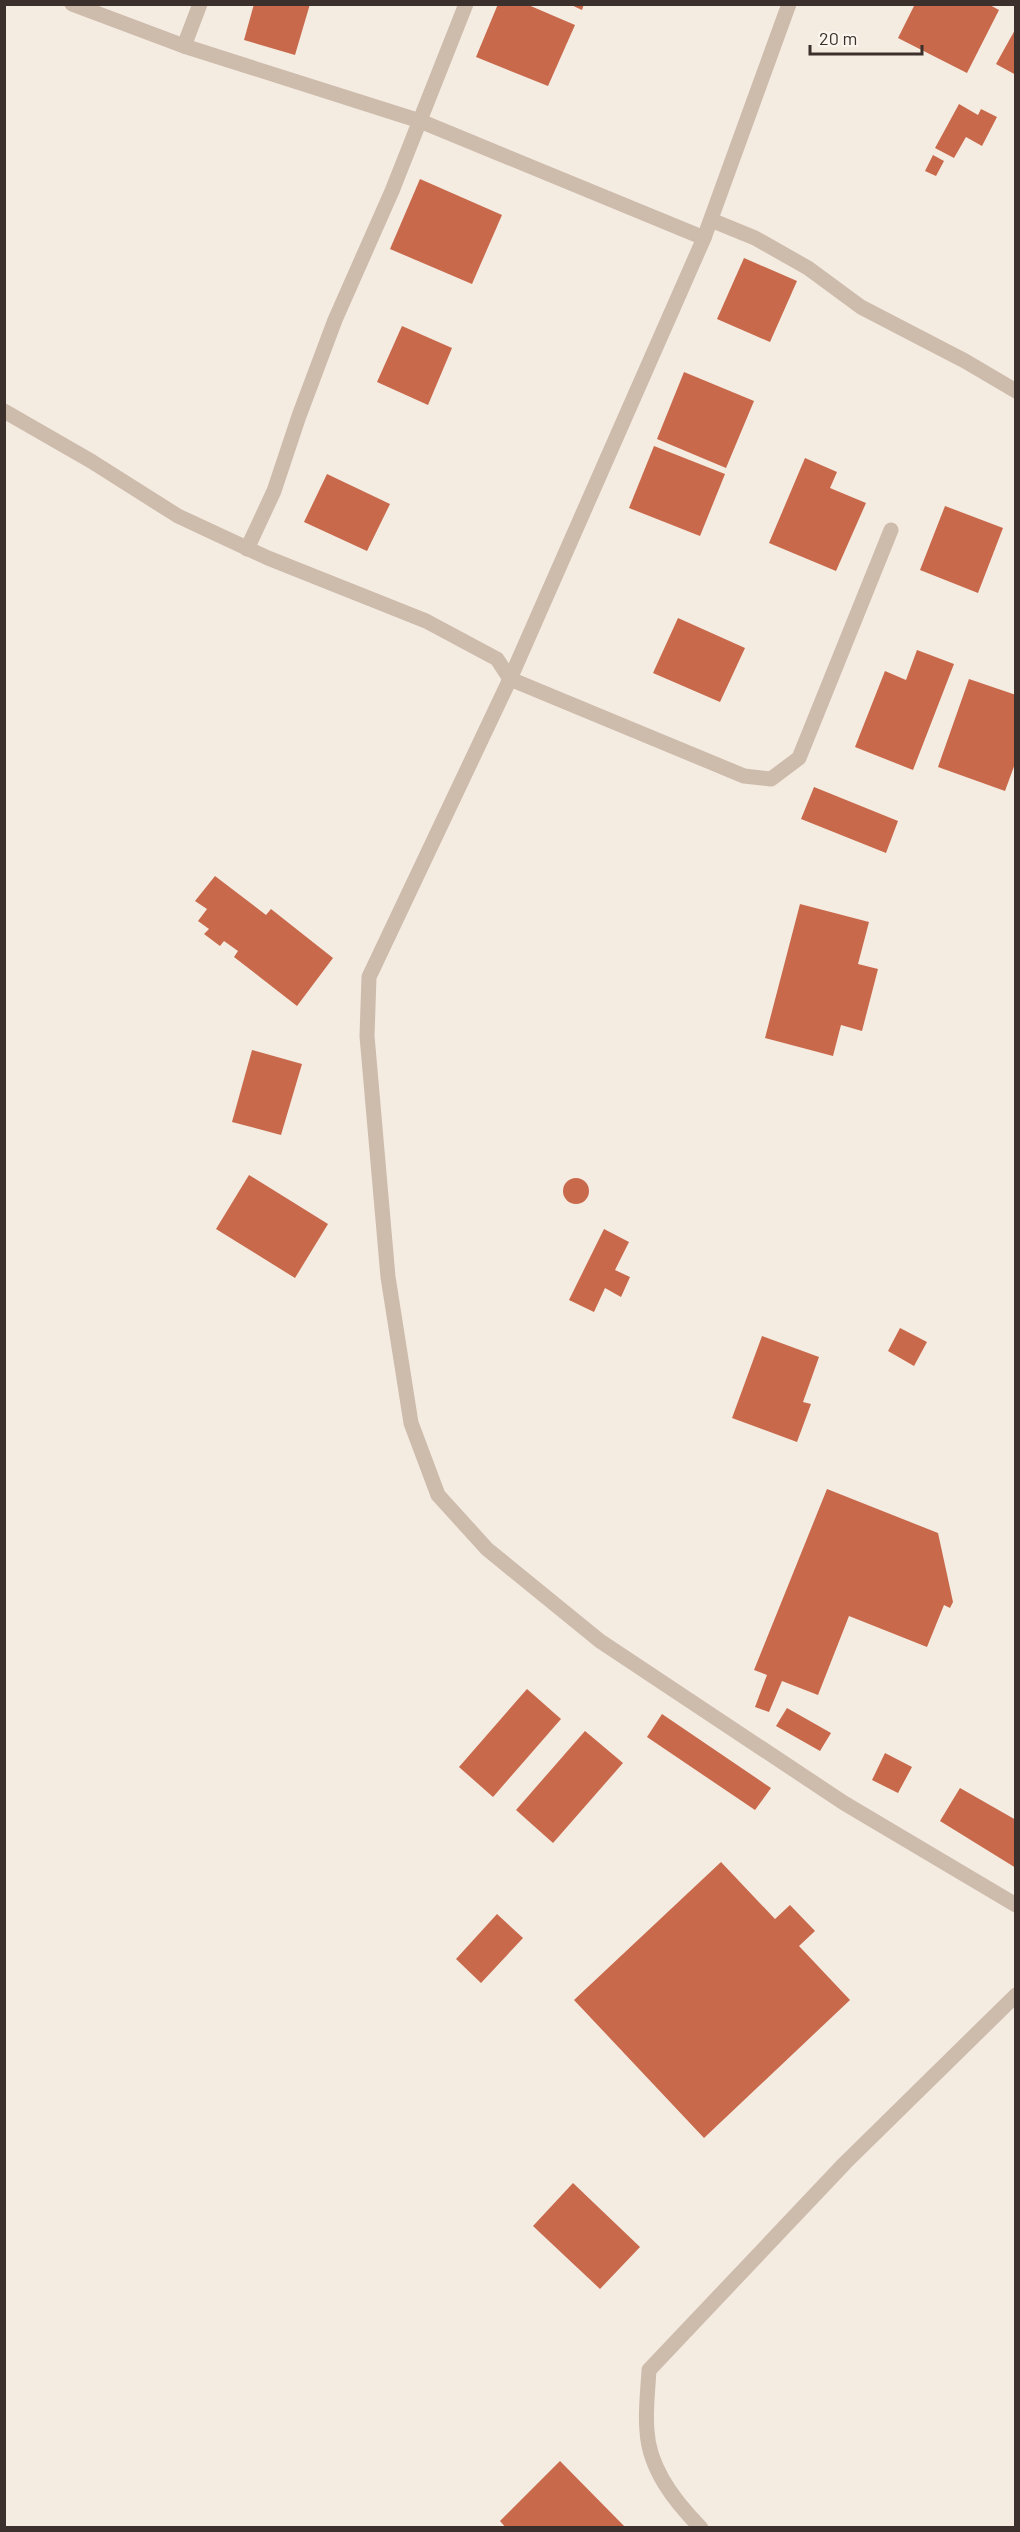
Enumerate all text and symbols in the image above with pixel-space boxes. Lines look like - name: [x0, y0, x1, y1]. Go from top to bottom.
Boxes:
- scale bar: [810, 18, 922, 56]
- text: 20 m: [819, 27, 857, 49]

